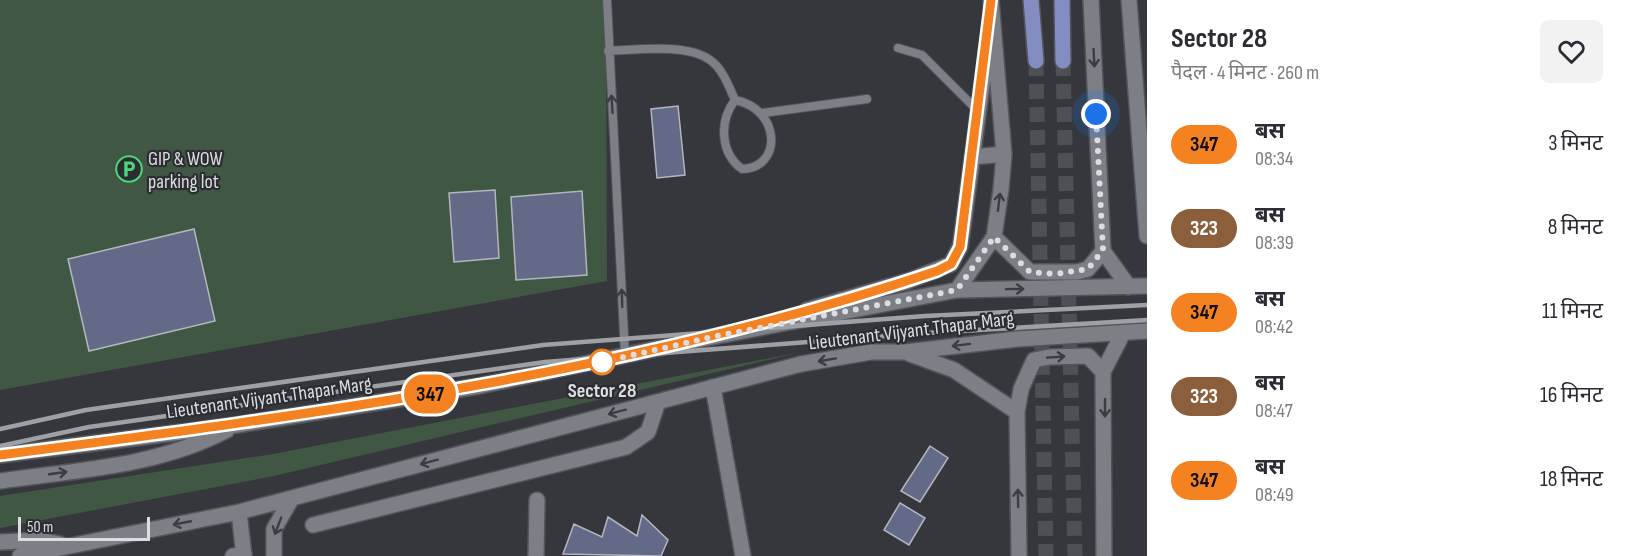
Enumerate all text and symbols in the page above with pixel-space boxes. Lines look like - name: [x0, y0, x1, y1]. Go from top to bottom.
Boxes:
- button: heart: [1540, 20, 1603, 83]
- text: Sector 28: [1171, 22, 1267, 55]
- one-way arrow: [1088, 48, 1099, 68]
- text: पैदल · 4 मिनट · 260 m: [1171, 61, 1319, 85]
- one-way arrow: [606, 94, 617, 114]
- your location: [1081, 99, 1111, 129]
- text: बस: [1255, 118, 1285, 145]
- text: 3 मिनट: [1548, 130, 1603, 157]
- text: 347: [1190, 132, 1218, 157]
- place label: GIP & WOW parking lot: [148, 147, 223, 194]
- text: 08:34: [1255, 147, 1293, 171]
- parking icon: GIP & WOW parking lot: [114, 154, 144, 184]
- one-way arrow: [994, 193, 1005, 213]
- text: बस: [1255, 202, 1285, 229]
- text: 8 मिनट: [1548, 214, 1603, 241]
- text: 323: [1190, 216, 1218, 241]
- text: 08:39: [1255, 231, 1294, 255]
- one-way arrow: [1005, 283, 1025, 295]
- text: बस: [1255, 286, 1285, 313]
- one-way arrow: [617, 289, 628, 309]
- text: 11 मिनट: [1542, 298, 1603, 325]
- text: 347: [1190, 300, 1218, 325]
- street label: Lieutenant Vijyant Thapar Marg: [807, 306, 1015, 356]
- text: 08:42: [1255, 315, 1293, 339]
- one-way arrow: [952, 340, 971, 351]
- marker: Sector 28: [589, 349, 615, 375]
- one-way arrow: [1046, 351, 1066, 362]
- one-way arrow: [817, 354, 837, 365]
- text: बस: [1255, 370, 1285, 397]
- street label: Lieutenant Vijyant Thapar Marg: [165, 372, 373, 424]
- line badge: 347: [396, 374, 464, 414]
- place label: Sector 28: [568, 379, 636, 403]
- text: 347: [416, 382, 444, 407]
- text: 16 मिनट: [1540, 382, 1603, 409]
- text: 323: [1190, 384, 1218, 409]
- one-way arrow: [1099, 398, 1111, 418]
- text: 08:47: [1255, 399, 1293, 423]
- one-way arrow: [608, 407, 627, 419]
- text: बस: [1255, 454, 1285, 481]
- one-way arrow: [419, 456, 438, 468]
- text: 18 मिनट: [1540, 466, 1603, 493]
- one-way arrow: [48, 467, 67, 478]
- text: 347: [1190, 468, 1218, 493]
- text: 08:49: [1255, 483, 1294, 507]
- one-way arrow: [1012, 488, 1024, 508]
- scale bar: [18, 514, 150, 542]
- one-way arrow: [271, 516, 282, 534]
- text: 50 m: [27, 518, 53, 537]
- one-way arrow: [173, 518, 192, 529]

